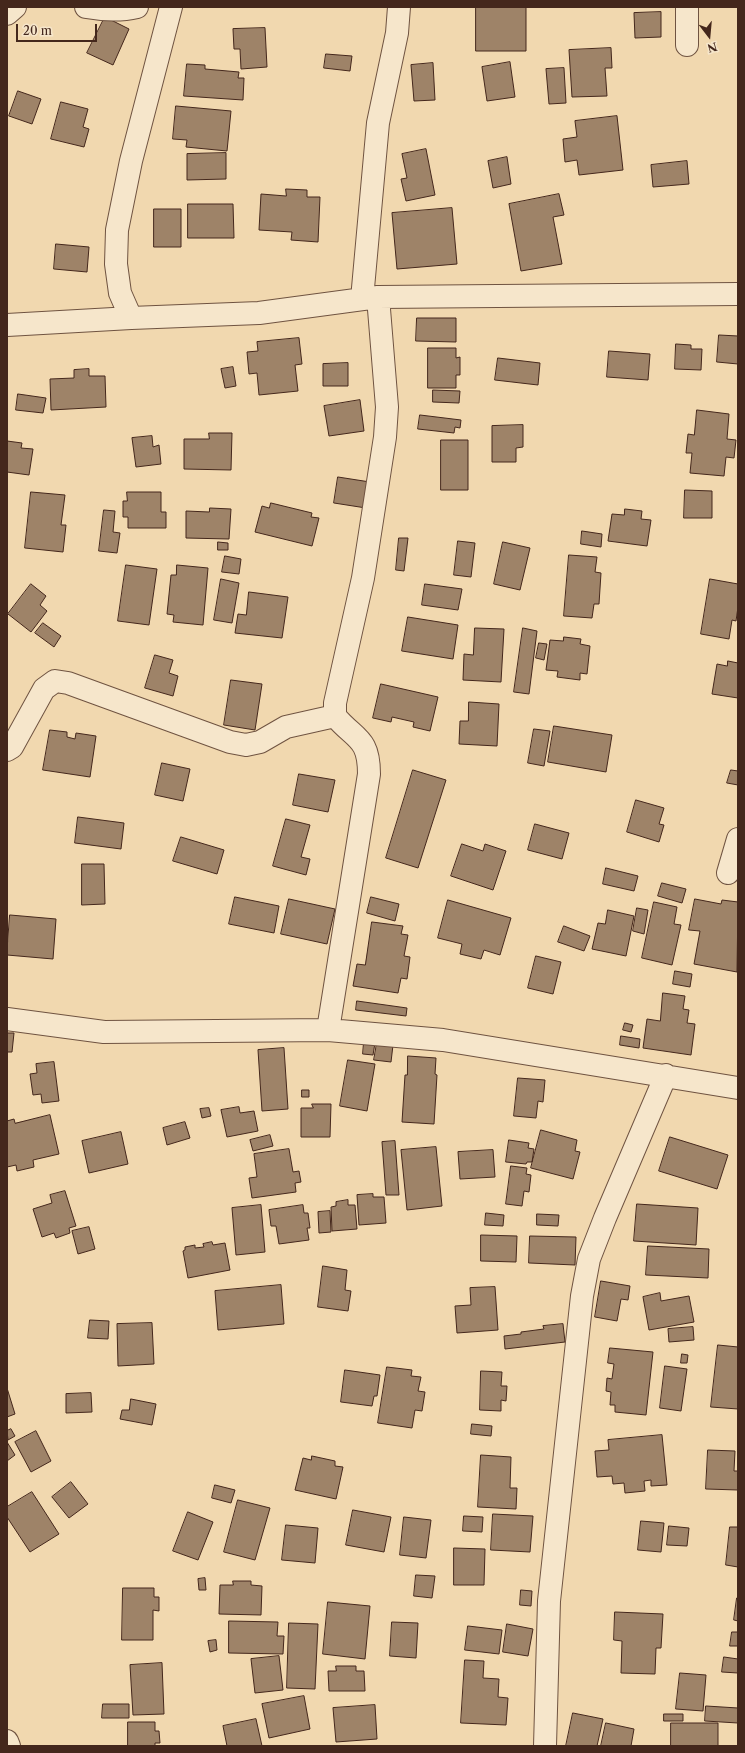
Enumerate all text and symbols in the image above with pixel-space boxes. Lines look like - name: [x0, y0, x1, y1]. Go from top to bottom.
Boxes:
- scale bar: [18, 16, 99, 42]
- north arrow: [689, 16, 729, 56]
- text: 20 m: [23, 23, 52, 38]
- text: N: [706, 39, 719, 56]

